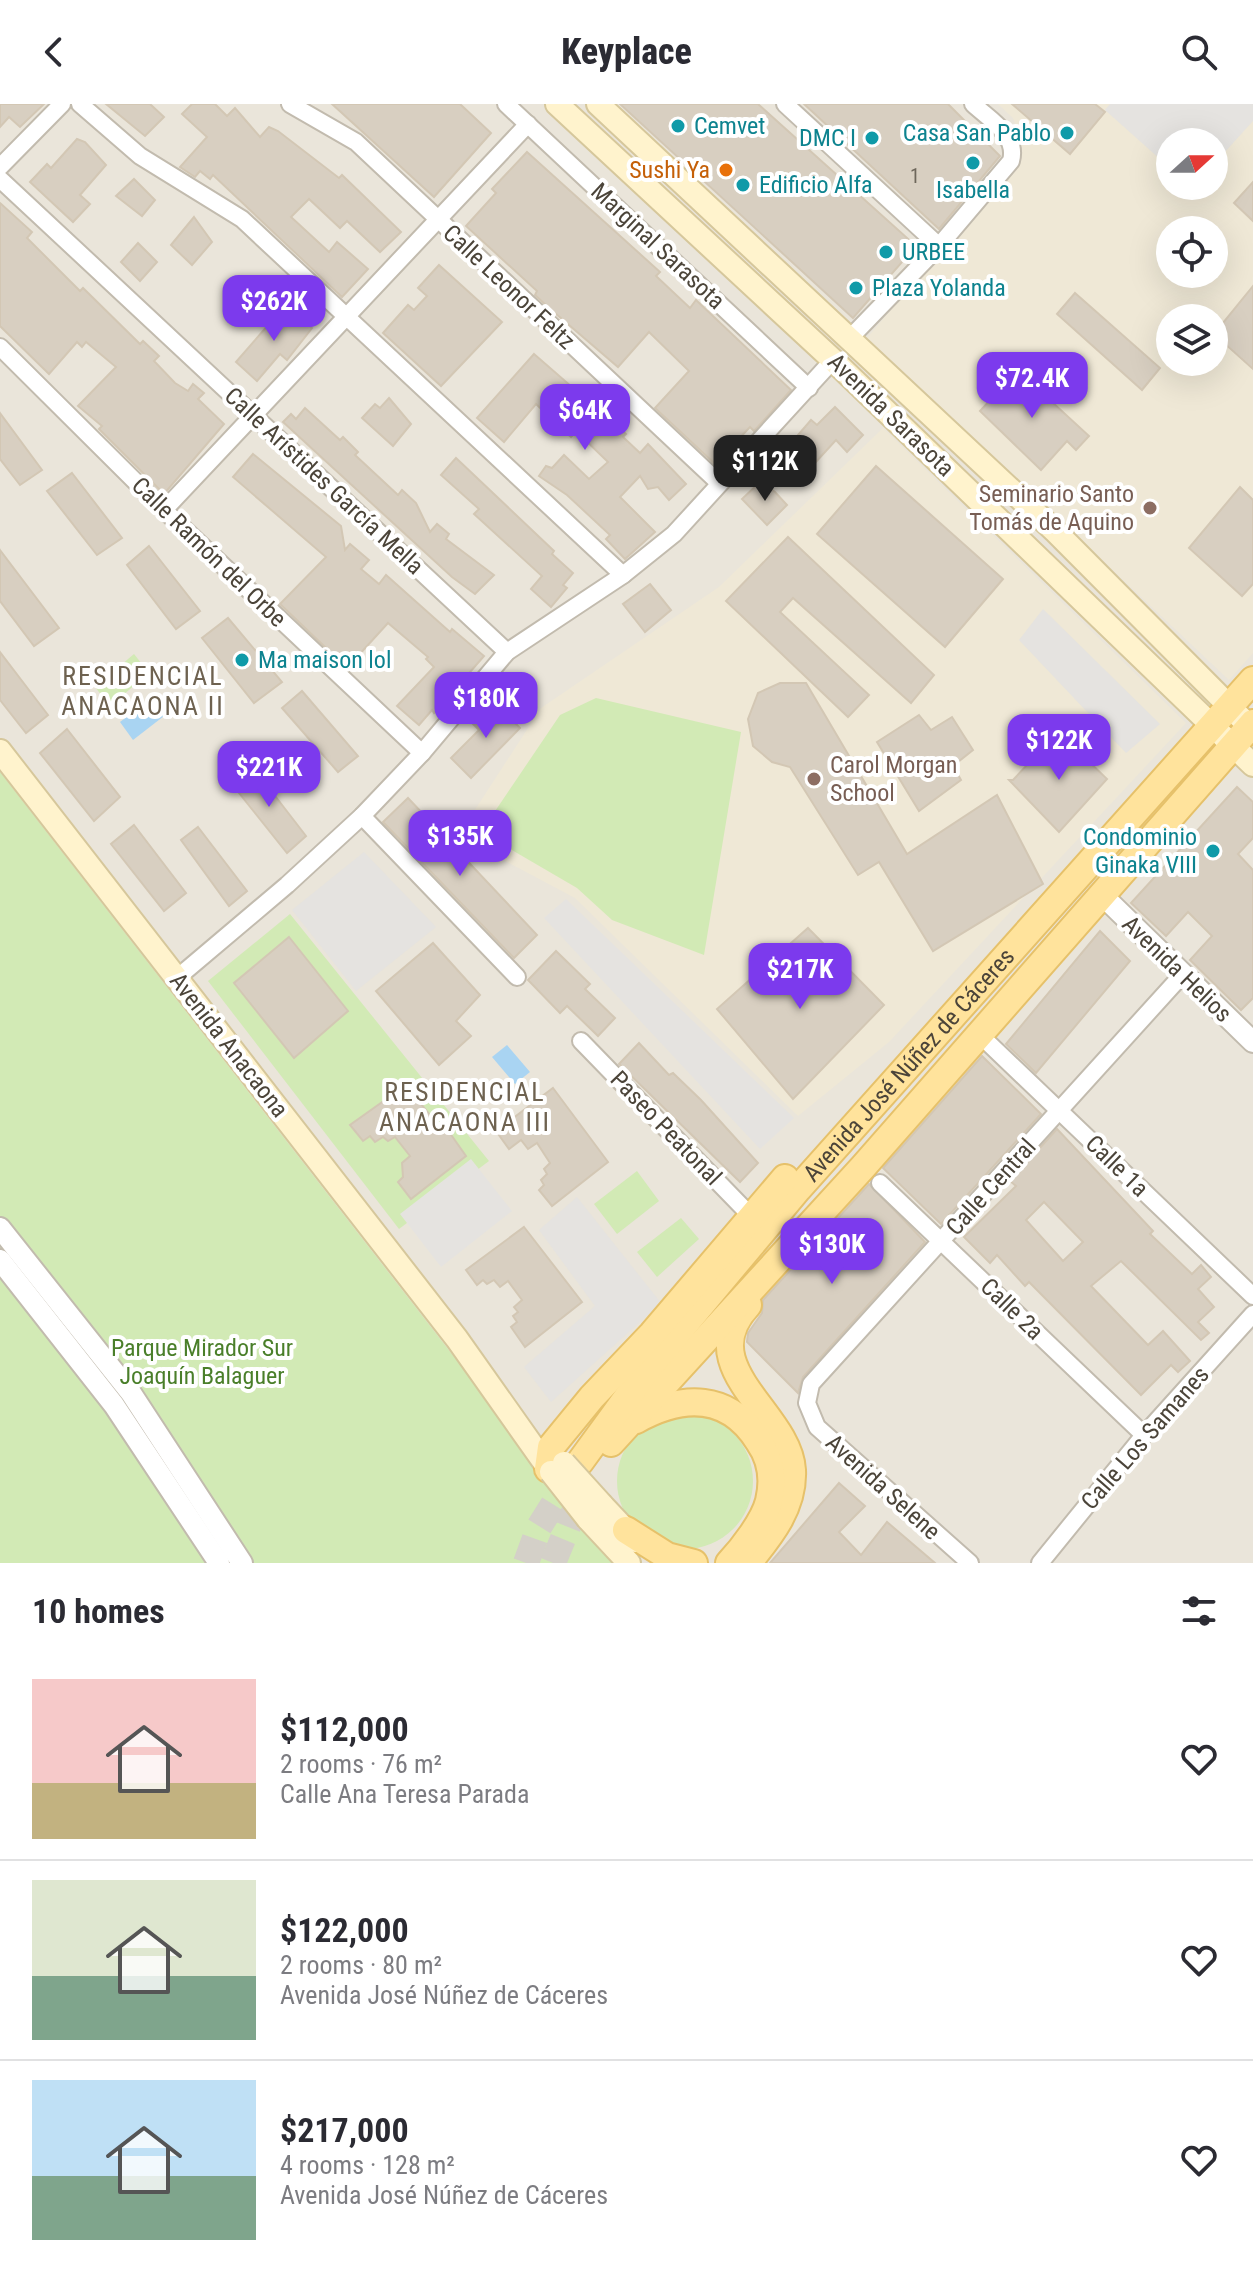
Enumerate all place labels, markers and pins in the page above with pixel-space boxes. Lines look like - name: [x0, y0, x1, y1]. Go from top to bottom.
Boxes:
- place label: Cemvet: [694, 112, 765, 140]
- marker: Cemvet: [669, 117, 687, 135]
- place label: Casa San Pablo: [903, 119, 1051, 147]
- place label: DMC I: [799, 124, 856, 152]
- marker: Casa San Pablo: [1058, 124, 1076, 142]
- marker: DMC I: [863, 129, 881, 147]
- marker: Isabella: [964, 154, 982, 172]
- place label: Sushi Ya: [629, 156, 710, 184]
- marker: Sushi Ya: [717, 161, 735, 179]
- place label: Edificio Alfa: [759, 171, 872, 199]
- marker: Edificio Alfa: [734, 176, 752, 194]
- place label: Isabella: [936, 176, 1010, 204]
- place label: URBEE: [902, 238, 965, 266]
- marker: URBEE: [877, 243, 895, 261]
- place label: Plaza Yolanda: [872, 274, 1006, 302]
- pin: $262K: [218, 275, 330, 343]
- marker: Plaza Yolanda: [847, 279, 865, 297]
- pin: $72.4K: [967, 352, 1097, 420]
- pin: $64K: [538, 384, 632, 452]
- pin: $112K: [709, 435, 821, 503]
- place label: Seminario Santo Tomás de Aquino: [969, 480, 1134, 536]
- marker: Seminario Santo Tomás de Aquino: [1141, 499, 1159, 517]
- place label: Ma maison lol: [258, 646, 391, 674]
- marker: Ma maison lol: [233, 651, 251, 669]
- pin: $180K: [430, 672, 542, 740]
- pin: $122K: [1003, 714, 1115, 782]
- pin: $221K: [213, 741, 325, 809]
- place label: Carol Morgan School: [830, 751, 957, 807]
- marker: Carol Morgan School: [805, 770, 823, 788]
- pin: $135K: [404, 810, 516, 878]
- place label: Condominio Ginaka VIII: [1083, 823, 1197, 879]
- marker: Condominio Ginaka VIII: [1204, 842, 1222, 860]
- pin: $217K: [744, 943, 856, 1011]
- pin: $130K: [776, 1218, 888, 1286]

